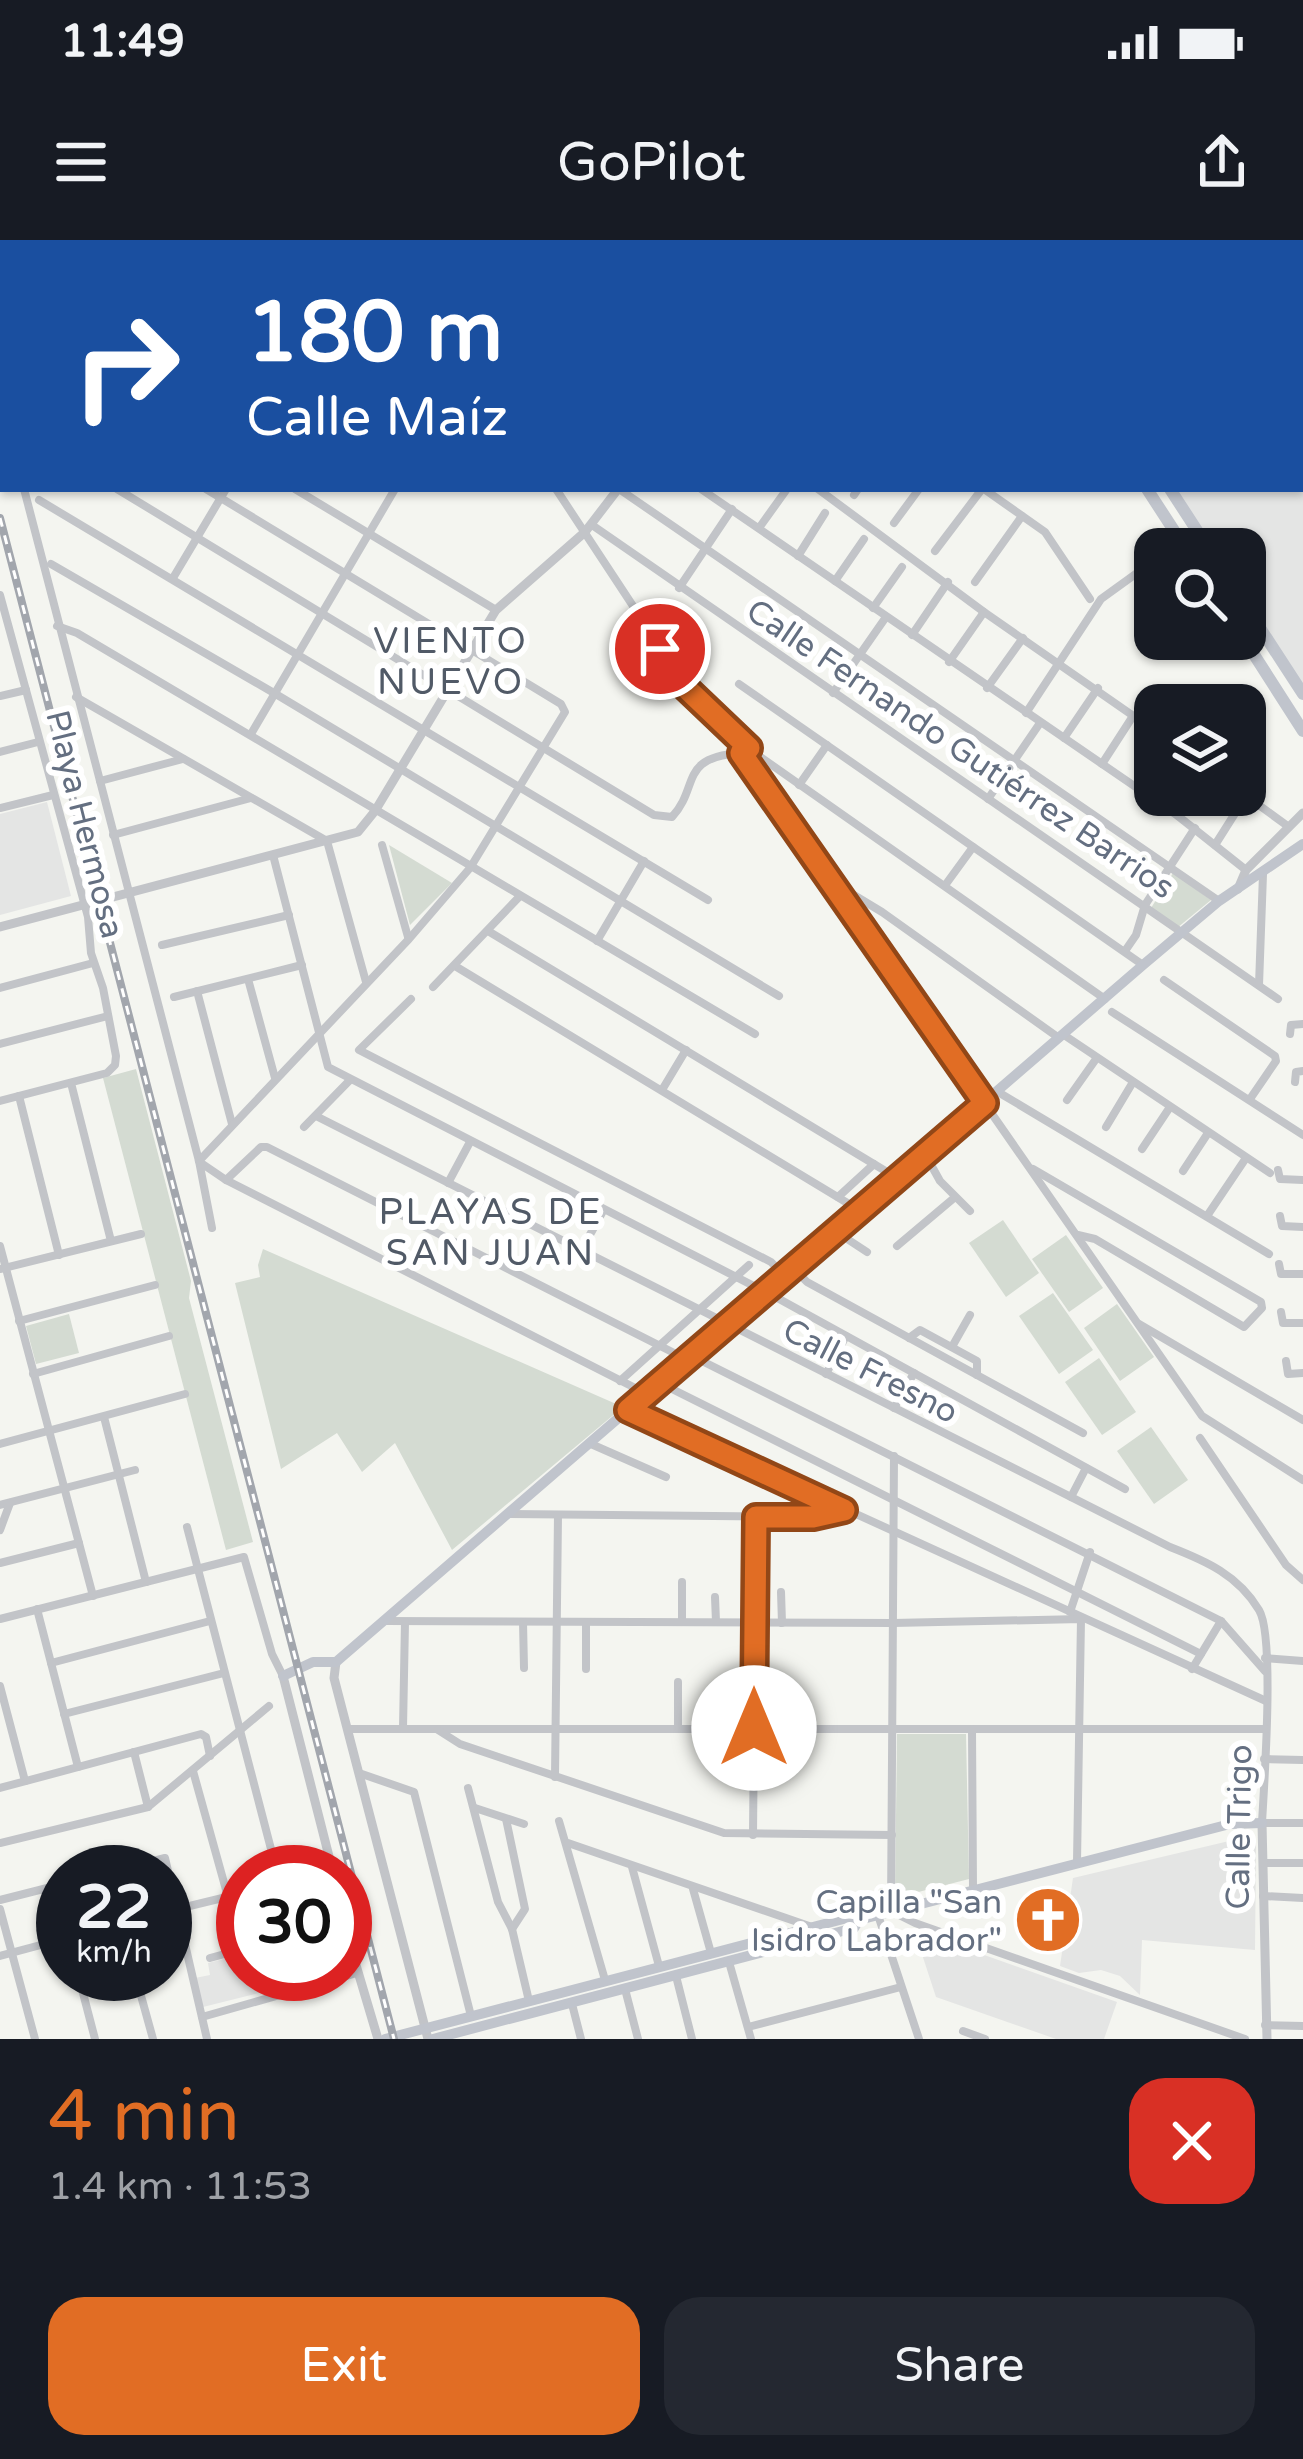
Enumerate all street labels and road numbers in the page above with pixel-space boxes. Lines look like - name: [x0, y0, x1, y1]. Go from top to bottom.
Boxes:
- street label: Calle Fernando Gutiérrez Barrios: [739, 591, 1181, 907]
- street label: Playa Hermosa: [37, 706, 132, 942]
- street label: Calle Fresno: [776, 1311, 964, 1432]
- street label: Calle Trigo: [1219, 1744, 1260, 1910]

